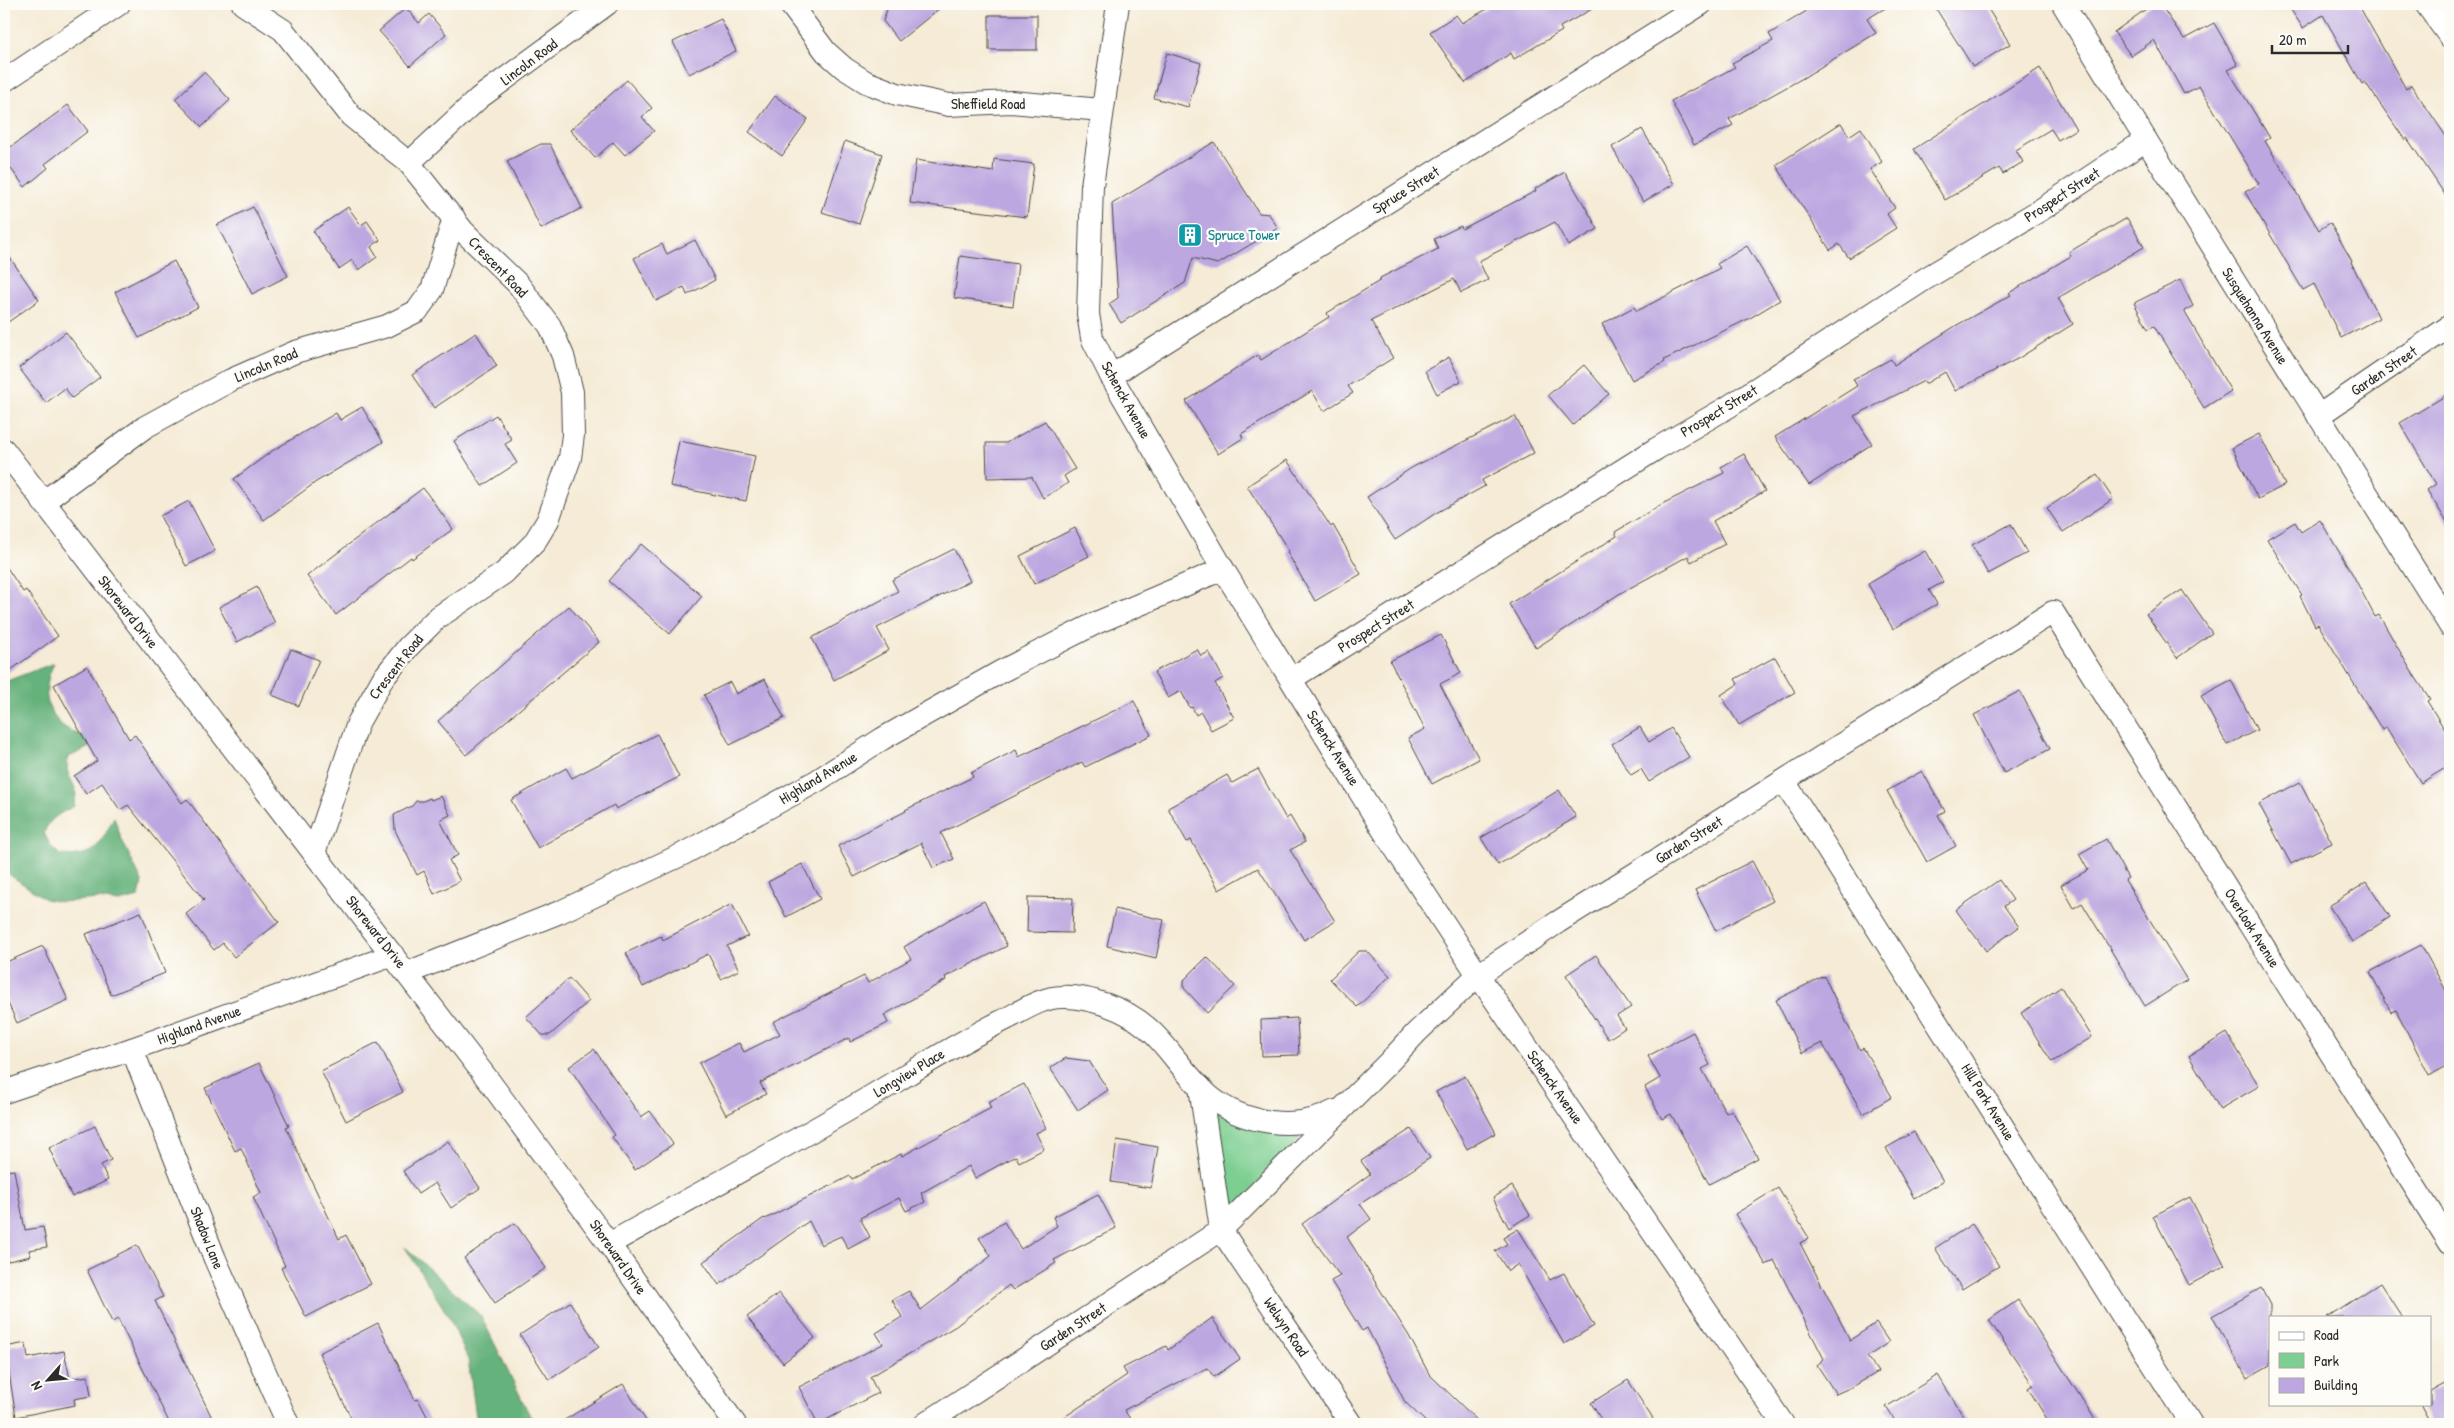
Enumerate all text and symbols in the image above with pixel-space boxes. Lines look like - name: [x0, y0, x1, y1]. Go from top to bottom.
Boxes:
- scale bar: [2272, 22, 2348, 54]
- text: 20 m: [2279, 29, 2306, 50]
- street label: Lincoln Road: [496, 33, 562, 90]
- street label: Sheffield Road: [951, 93, 1025, 114]
- street label: Spruce Street: [1368, 160, 1444, 218]
- street label: Prospect Street: [2020, 162, 2104, 227]
- building icon: Spruce Tower: [1177, 222, 1203, 248]
- place label: Spruce Tower: [1208, 224, 1280, 245]
- street label: Crescent Road: [464, 231, 533, 302]
- street label: Susquehanna Avenue: [2217, 263, 2294, 368]
- street label: Garden Street: [2346, 340, 2422, 400]
- street label: Lincoln Road: [231, 342, 301, 387]
- street label: Schenck Avenue: [1097, 357, 1156, 442]
- street label: Prospect Street: [1676, 379, 1762, 442]
- street label: Shoreward Drive: [93, 571, 163, 652]
- street label: Prospect Street: [1333, 593, 1419, 657]
- street label: Crescent Road: [363, 630, 428, 704]
- street label: Schenck Avenue: [1302, 706, 1365, 789]
- street label: Highland Avenue: [775, 746, 861, 809]
- street label: Garden Street: [1651, 810, 1727, 869]
- street label: Overlook Avenue: [2220, 884, 2285, 971]
- street label: Shoreward Drive: [341, 891, 411, 972]
- street label: Highland Avenue: [154, 1000, 243, 1049]
- street label: Longview Place: [869, 1043, 948, 1102]
- street label: Schenck Avenue: [1522, 1046, 1588, 1128]
- street label: Hill Park Avenue: [1956, 1059, 2020, 1144]
- street label: Shadow Lane: [185, 1203, 229, 1272]
- street label: Shoreward Drive: [585, 1215, 652, 1298]
- street label: Welwyn Road: [1259, 1293, 1314, 1361]
- street label: Garden Street: [1035, 1297, 1111, 1356]
- legend: [2269, 1316, 2432, 1406]
- text: Road: [2314, 1324, 2339, 1345]
- text: Park: [2314, 1350, 2339, 1371]
- north arrow: [22, 1356, 72, 1406]
- text: Building: [2314, 1374, 2358, 1395]
- text: N: [26, 1378, 46, 1394]

